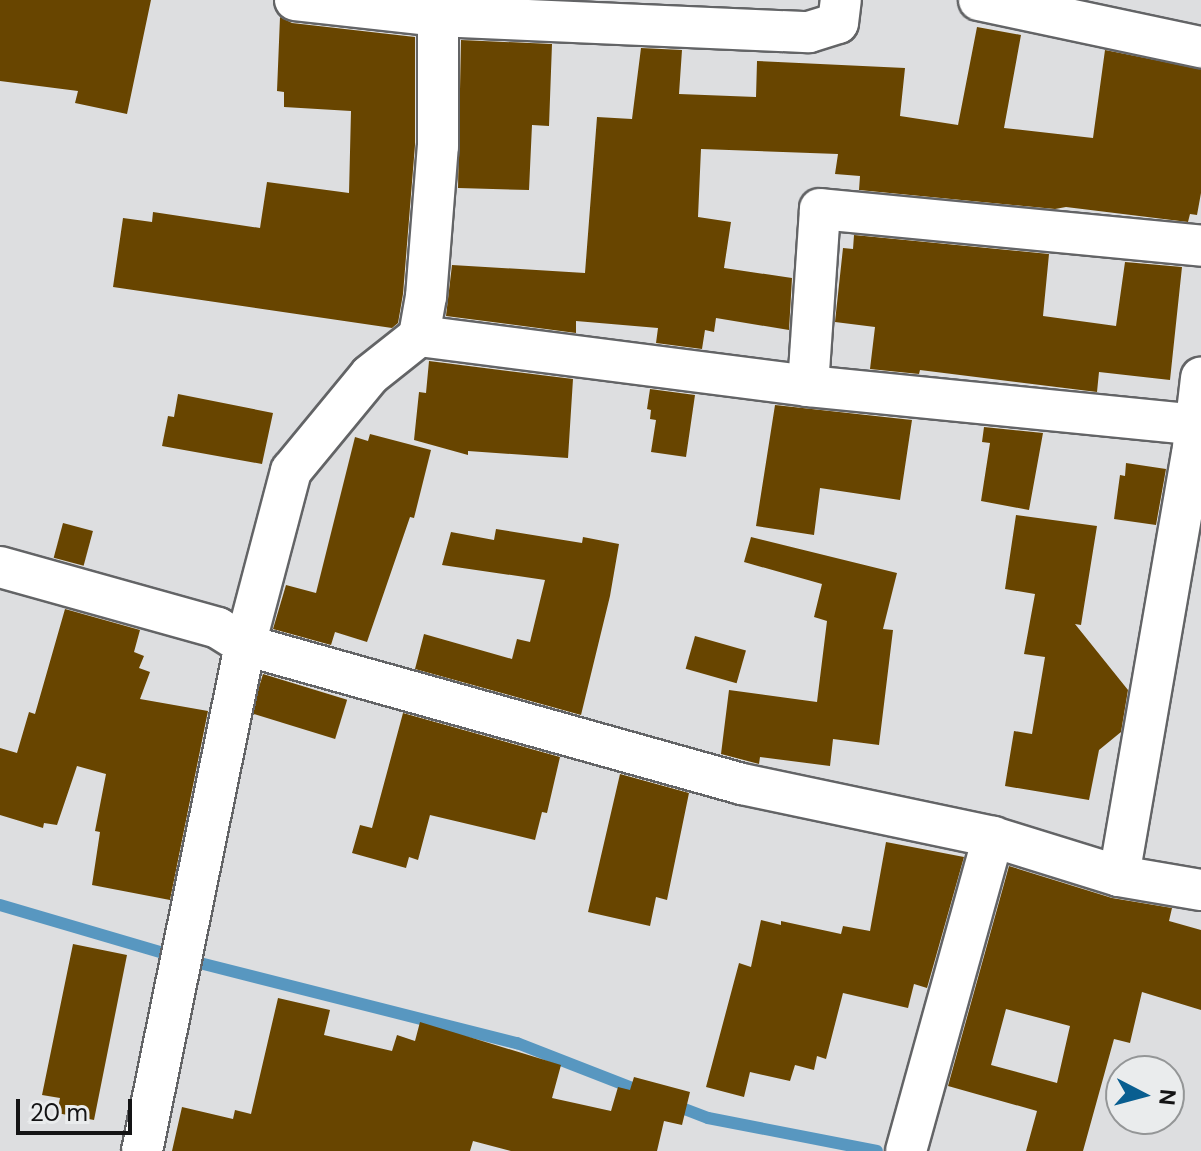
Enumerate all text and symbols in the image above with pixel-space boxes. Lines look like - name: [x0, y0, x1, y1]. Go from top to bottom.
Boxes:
- north arrow: [1105, 1055, 1185, 1135]
- scale bar: [20, 1083, 136, 1133]
- text: N: [1152, 1088, 1183, 1107]
- text: 20 m: [30, 1097, 88, 1128]

